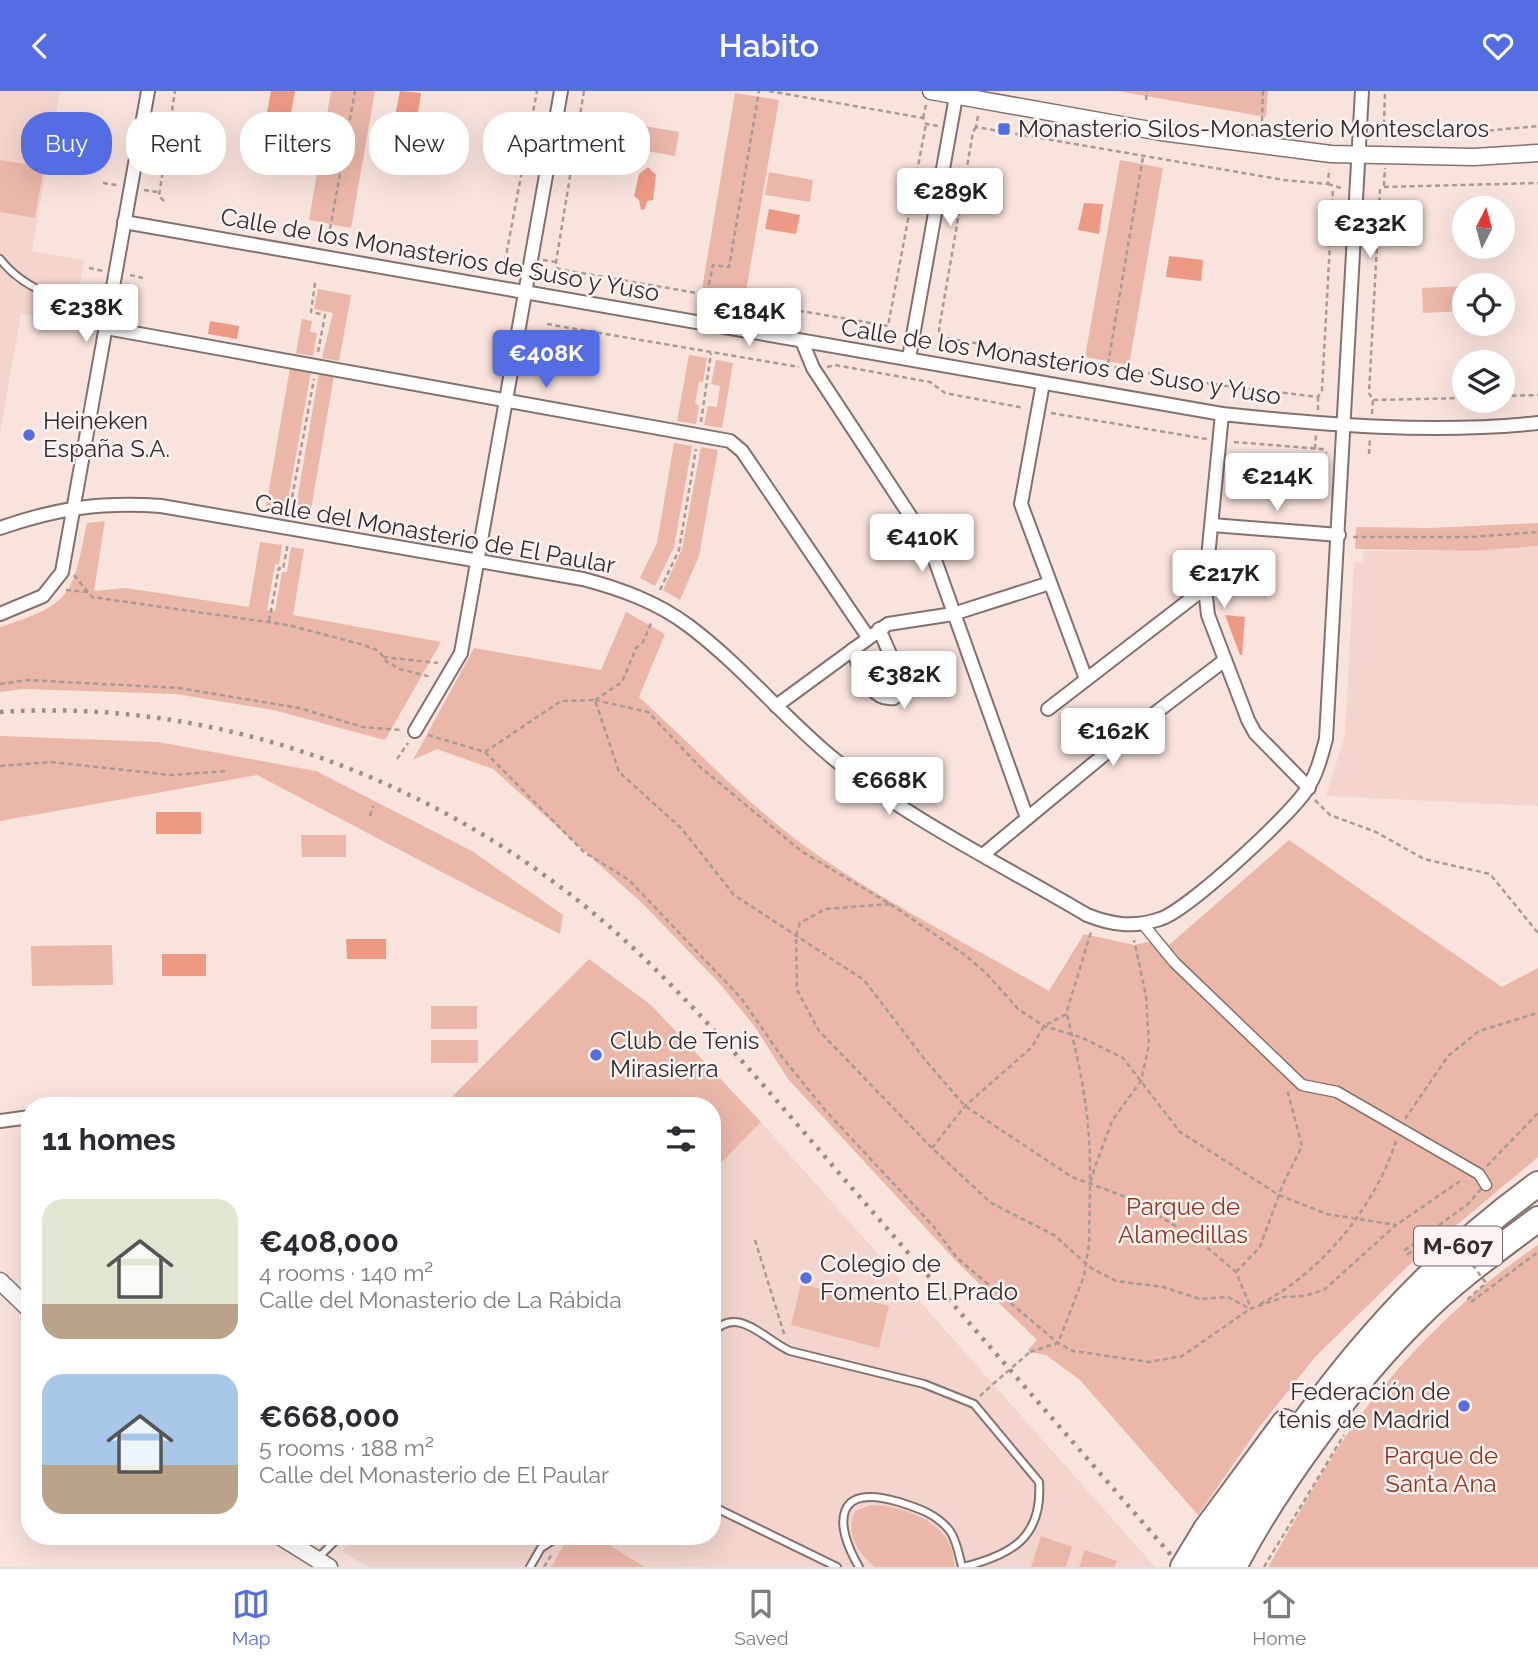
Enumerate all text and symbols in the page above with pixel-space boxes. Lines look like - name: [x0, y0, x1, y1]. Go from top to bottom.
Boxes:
- icon: back: [21, 27, 59, 65]
- text: Habito: [719, 27, 819, 64]
- icon: heart: [1479, 27, 1517, 65]
- chip: Buy: [21, 112, 112, 175]
- chip: Rent: [126, 112, 226, 175]
- chip: Filters: [240, 112, 355, 175]
- chip: New: [369, 112, 469, 175]
- chip: Apartment: [483, 112, 650, 175]
- place label: Monasterio Silos-Monasterio Montesclaros: [1018, 114, 1489, 143]
- marker: Monasterio Silos-Monasterio Montesclaros: [996, 121, 1012, 137]
- pin: €289K: [901, 169, 999, 228]
- text: €289K: [913, 177, 987, 204]
- north arrow: [1452, 196, 1516, 259]
- map controls: [1452, 196, 1515, 413]
- pin: €232K: [1321, 201, 1419, 260]
- street label: Calle de los Monasterios de Suso y Yuso: [218, 202, 662, 307]
- text: €232K: [1334, 209, 1406, 236]
- button: locate: [1452, 273, 1515, 336]
- pin: €238K: [37, 285, 135, 344]
- pin: €184K: [700, 289, 798, 348]
- text: €238K: [49, 293, 123, 320]
- text: €184K: [713, 297, 785, 324]
- street label: Calle de los Monasterios de Suso y Yuso: [839, 312, 1283, 411]
- pin: €408K: [497, 331, 595, 390]
- text: €408K: [509, 339, 583, 366]
- button: layers: [1452, 350, 1515, 413]
- place label: Heineken España S.A.: [43, 406, 170, 463]
- marker: Heineken España S.A.: [21, 427, 37, 443]
- pin: €214K: [1228, 453, 1326, 513]
- text: €214K: [1241, 462, 1313, 489]
- street label: Calle del Monasterio de El Paular: [253, 488, 618, 580]
- pin: €410K: [873, 515, 971, 574]
- text: €410K: [886, 523, 958, 550]
- pin: €217K: [1175, 551, 1273, 610]
- text: €217K: [1189, 559, 1259, 586]
- pin: €382K: [855, 651, 953, 711]
- text: €382K: [867, 660, 941, 687]
- pin: €162K: [1064, 709, 1162, 768]
- text: €162K: [1077, 717, 1149, 744]
- pin: €668K: [840, 757, 938, 817]
- text: €668K: [851, 766, 927, 793]
- place label: Club de Tenis Mirasierra: [610, 1026, 759, 1083]
- marker: Club de Tenis Mirasierra: [588, 1047, 604, 1063]
- icon: filters: [662, 1120, 700, 1158]
- text: 11 homes: [42, 1122, 176, 1157]
- park label: Parque de Alamedillas: [1118, 1192, 1248, 1249]
- text: €408,000: [259, 1224, 399, 1259]
- icon: home: [98, 1227, 182, 1311]
- road number: M-607: [1414, 1227, 1502, 1265]
- place label: Colegio de Fomento El Prado: [820, 1249, 1018, 1306]
- text: 4 rooms · 140 m²: [259, 1259, 433, 1286]
- marker: Colegio de Fomento El Prado: [798, 1270, 814, 1286]
- text: Calle del Monasterio de La Rábida: [259, 1286, 622, 1313]
- place label: Federación de tenis de Madrid: [1278, 1377, 1450, 1434]
- marker: Federación de tenis de Madrid: [1456, 1398, 1472, 1414]
- text: €668,000: [259, 1399, 400, 1434]
- icon: home: [98, 1402, 182, 1486]
- text: 5 rooms · 188 m²: [259, 1434, 434, 1461]
- park label: Parque de Santa Ana: [1384, 1441, 1498, 1498]
- text: Calle del Monasterio de El Paular: [259, 1461, 609, 1488]
- tab: Map: [232, 1585, 271, 1649]
- tab: Saved: [734, 1585, 789, 1649]
- tab: Home: [1252, 1585, 1306, 1649]

